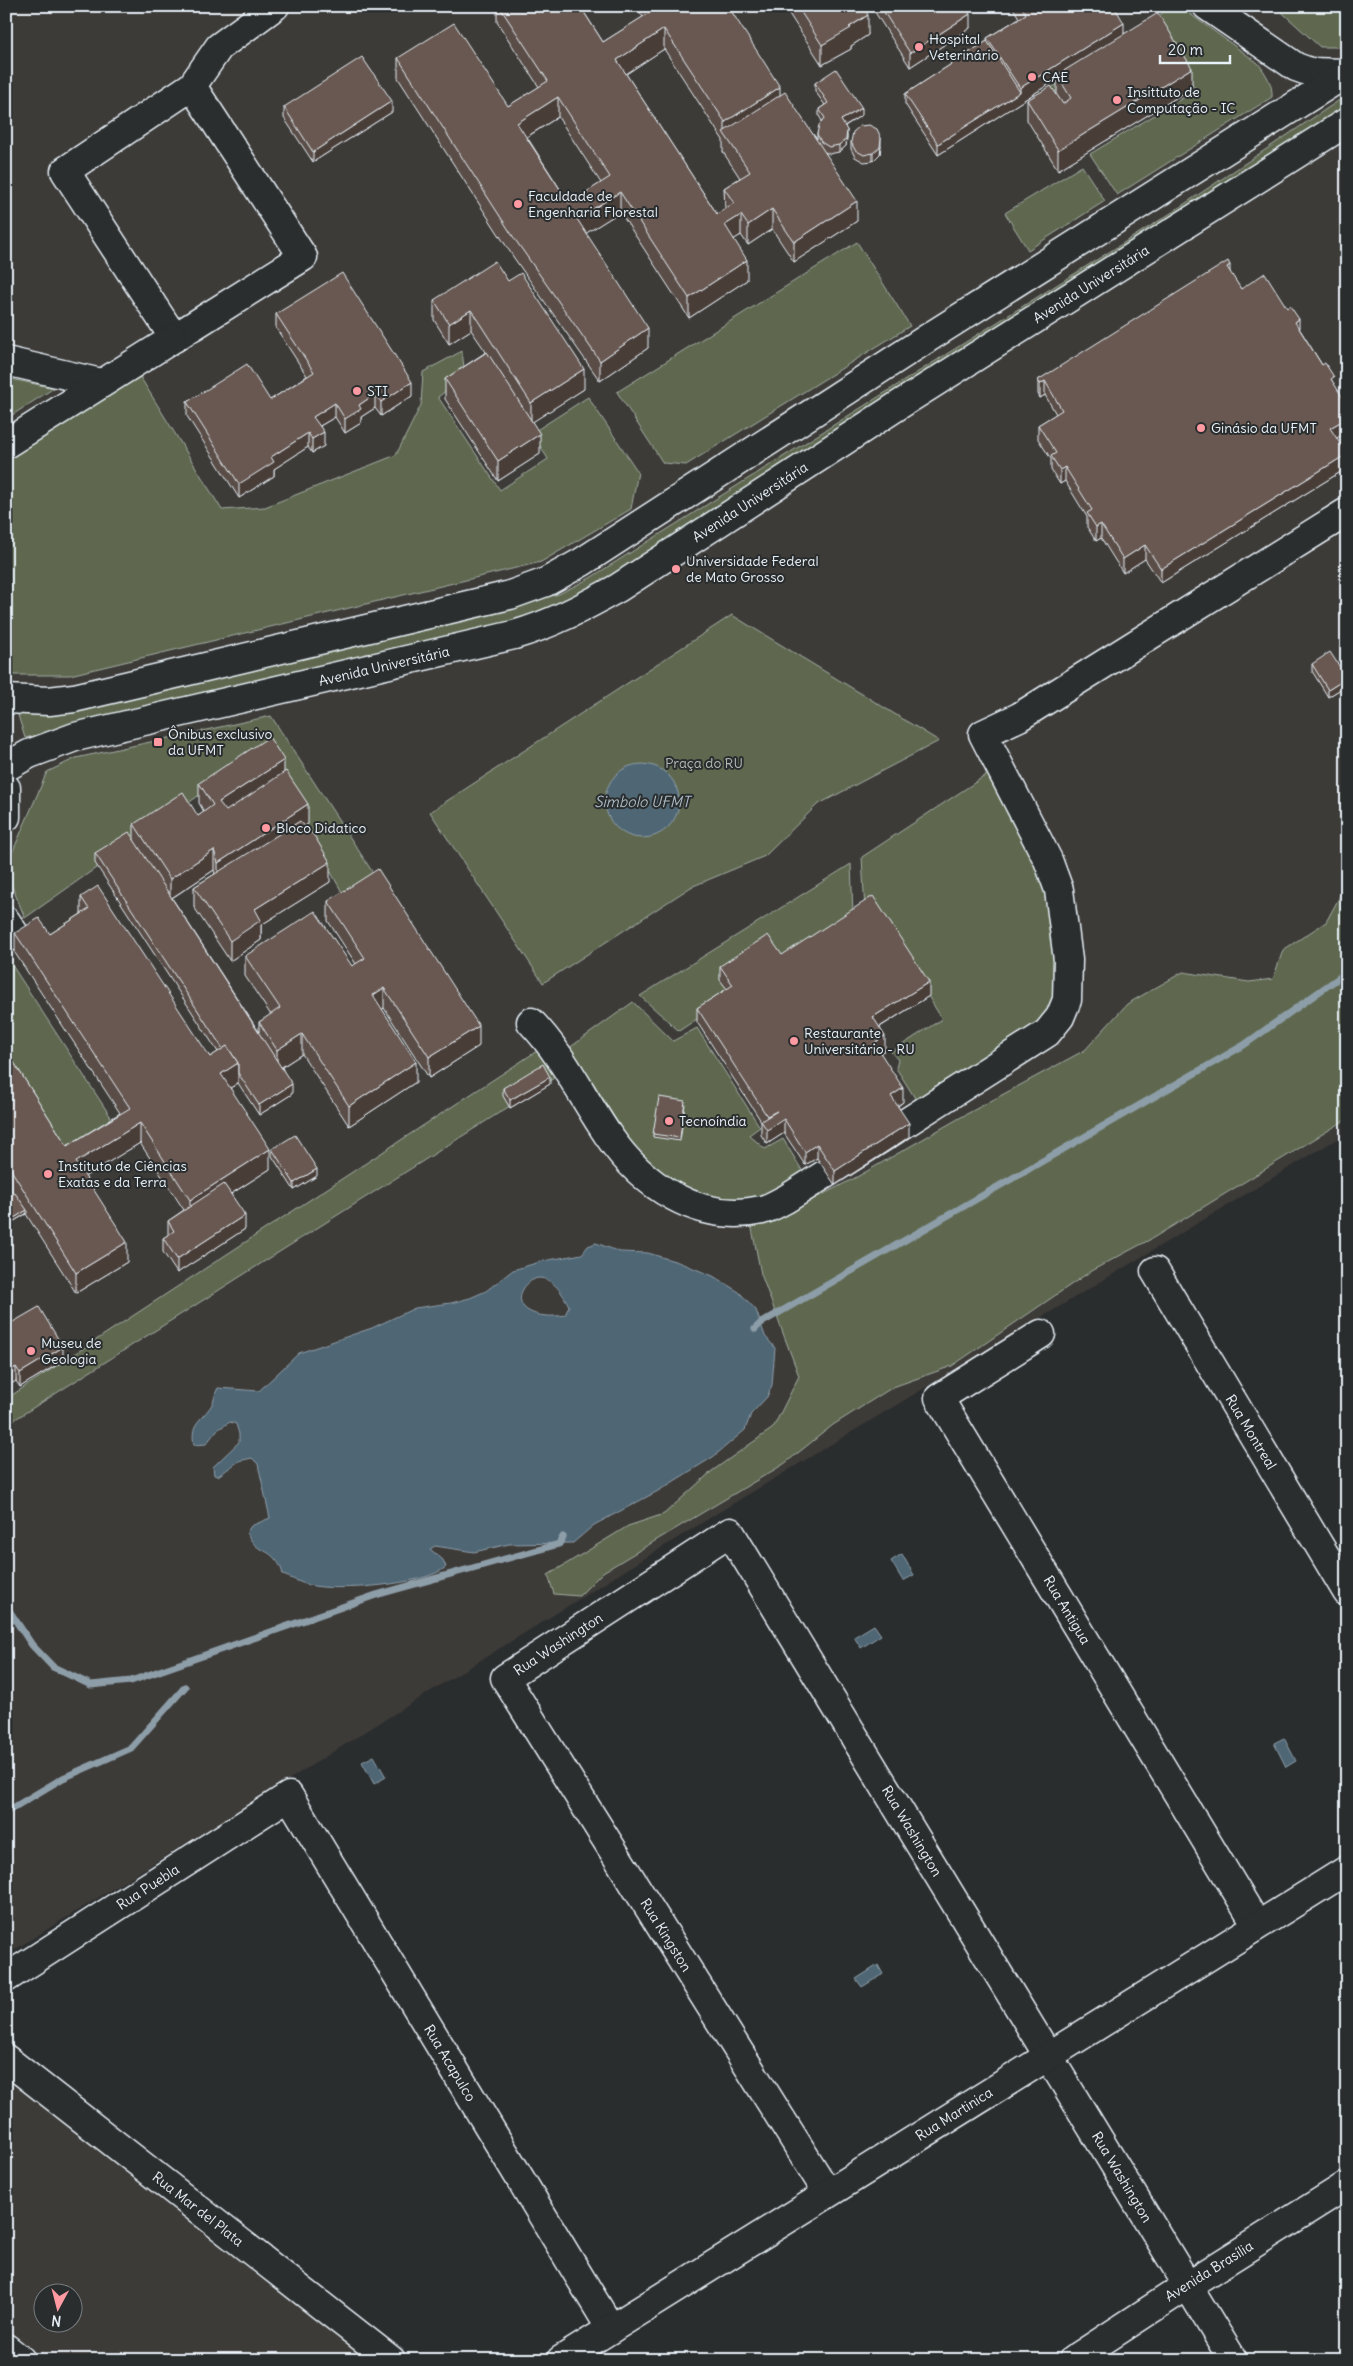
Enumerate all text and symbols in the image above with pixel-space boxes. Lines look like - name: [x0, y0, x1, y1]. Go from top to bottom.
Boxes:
- place label: Hospital Veterinário: [929, 30, 999, 64]
- scale bar: [1160, 32, 1230, 64]
- text: 20 m: [1168, 40, 1203, 59]
- marker: Hospital Veterinário: [913, 41, 925, 53]
- place label: CAE: [1042, 68, 1068, 86]
- marker: CAE: [1026, 71, 1038, 83]
- place label: Insittuto de Computação - IC: [1127, 83, 1236, 117]
- marker: Insittuto de Computação - IC: [1111, 94, 1123, 106]
- place label: Faculdade de Engenharia Florestal: [528, 187, 658, 221]
- marker: Faculdade de Engenharia Florestal: [512, 198, 524, 210]
- street label: Avenida Universitária: [1029, 241, 1153, 327]
- place label: STI: [367, 382, 388, 400]
- marker: STI: [351, 385, 363, 397]
- place label: Ginásio da UFMT: [1211, 419, 1317, 437]
- marker: Ginásio da UFMT: [1195, 422, 1207, 434]
- street label: Avenida Universitária: [689, 458, 811, 546]
- place label: Universidade Federal de Mato Grosso: [686, 552, 819, 586]
- marker: Universidade Federal de Mato Grosso: [670, 563, 682, 575]
- street label: Avenida Universitária: [317, 642, 451, 690]
- place label: Ônibus exclusivo da UFMT: [168, 725, 273, 759]
- marker: Ônibus exclusivo da UFMT: [152, 736, 164, 748]
- park label: Praça do RU: [665, 754, 743, 772]
- water label: Simbolo UFMT: [594, 792, 693, 811]
- place label: Bloco Didatico: [276, 819, 367, 837]
- marker: Bloco Didatico: [260, 822, 272, 834]
- place label: Restaurante Universitário - RU: [804, 1024, 915, 1058]
- marker: Restaurante Universitário - RU: [788, 1035, 800, 1047]
- place label: Tecnoíndia: [679, 1112, 747, 1130]
- marker: Tecnoíndia: [663, 1115, 675, 1127]
- place label: Instituto de Ciências Exatas e da Terra: [58, 1157, 187, 1191]
- marker: Instituto de Ciências Exatas e da Terra: [42, 1168, 54, 1180]
- place label: Museu de Geologia: [41, 1334, 102, 1368]
- marker: Museu de Geologia: [25, 1345, 37, 1357]
- street label: Rua Montreal: [1222, 1391, 1280, 1473]
- street label: Rua Antigua: [1039, 1572, 1095, 1648]
- street label: Rua Washington: [510, 1608, 606, 1680]
- street label: Rua Washington: [878, 1782, 946, 1880]
- street label: Rua Puebla: [113, 1860, 183, 1914]
- street label: Rua Kingston: [636, 1895, 696, 1975]
- street label: Rua Acapulco: [420, 2021, 480, 2105]
- street label: Rua Martinica: [912, 2083, 996, 2145]
- street label: Rua Washington: [1088, 2128, 1156, 2226]
- street label: Rua Mar del Plata: [149, 2168, 247, 2250]
- street label: Avenida Brasília: [1162, 2237, 1256, 2305]
- north arrow: [32, 2284, 82, 2334]
- text: N: [51, 2311, 62, 2330]

